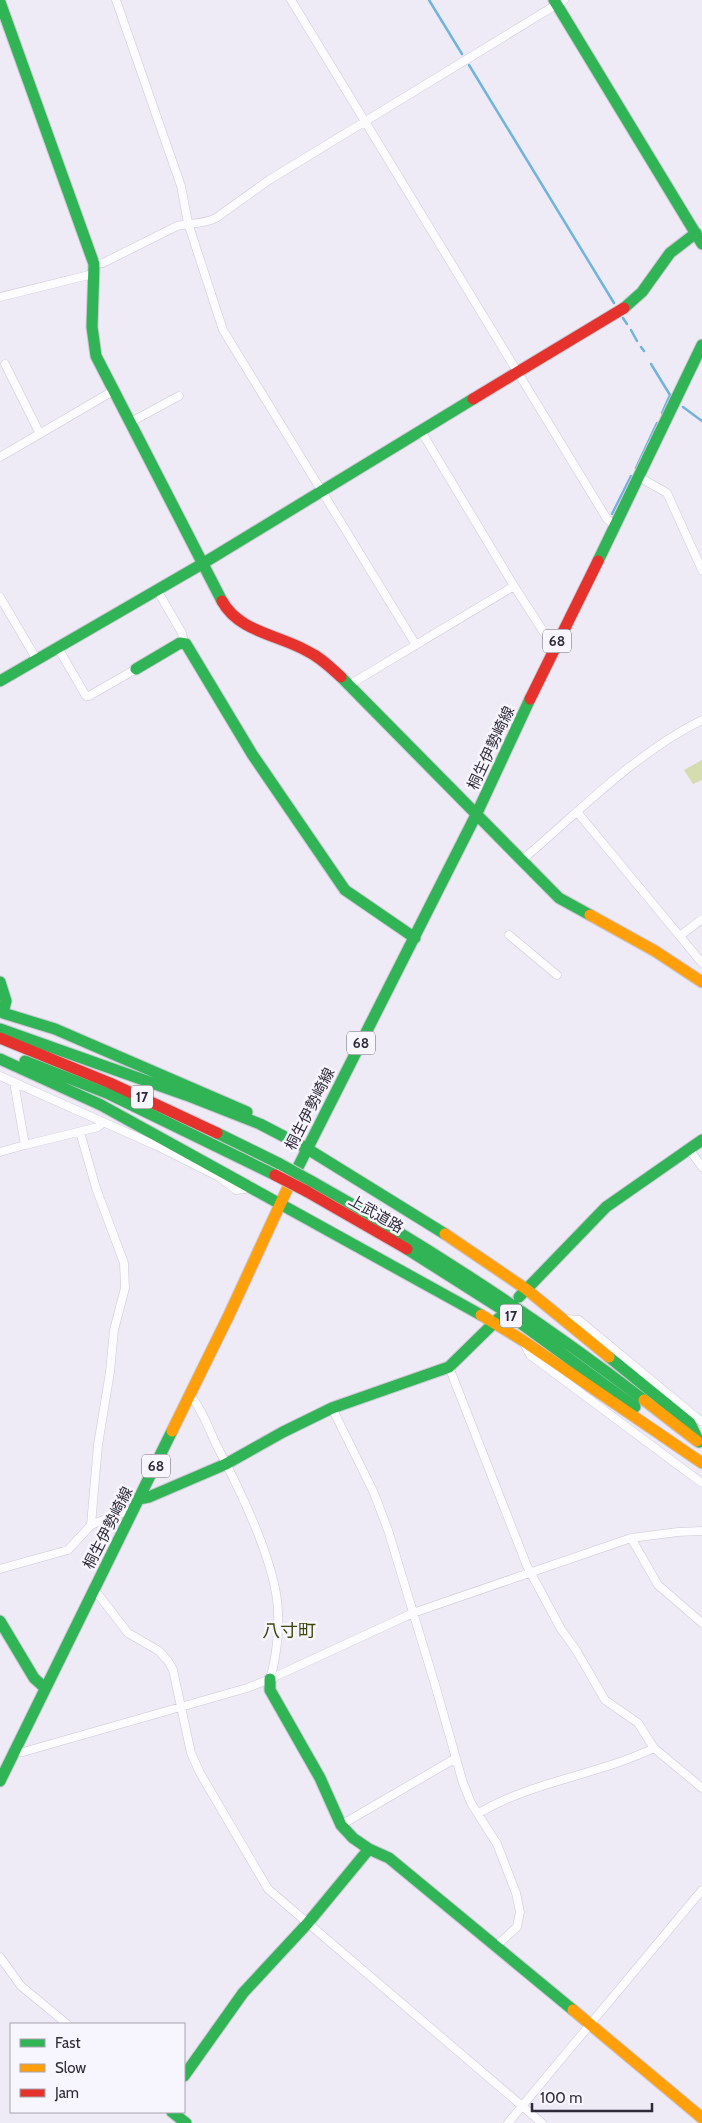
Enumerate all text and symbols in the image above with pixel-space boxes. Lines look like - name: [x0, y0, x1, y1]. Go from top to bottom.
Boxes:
- road number: 68: [543, 630, 571, 652]
- street label: 桐生伊勢崎線: [464, 703, 518, 793]
- road number: 68: [347, 1032, 375, 1054]
- street label: 桐生伊勢崎線: [282, 1065, 338, 1153]
- road number: 17: [131, 1086, 153, 1108]
- street label: 上武道路: [346, 1191, 406, 1237]
- road number: 17: [500, 1304, 522, 1328]
- road number: 68: [142, 1454, 170, 1478]
- street label: 桐生伊勢崎線: [80, 1484, 136, 1572]
- district label: 八寸町: [262, 1620, 316, 1642]
- legend: [10, 2023, 185, 2113]
- text: Fast: [55, 2034, 80, 2052]
- text: Slow: [55, 2059, 86, 2077]
- scale bar: [532, 2080, 652, 2112]
- text: Jam: [54, 2084, 79, 2102]
- text: 100 m: [540, 2089, 582, 2107]

